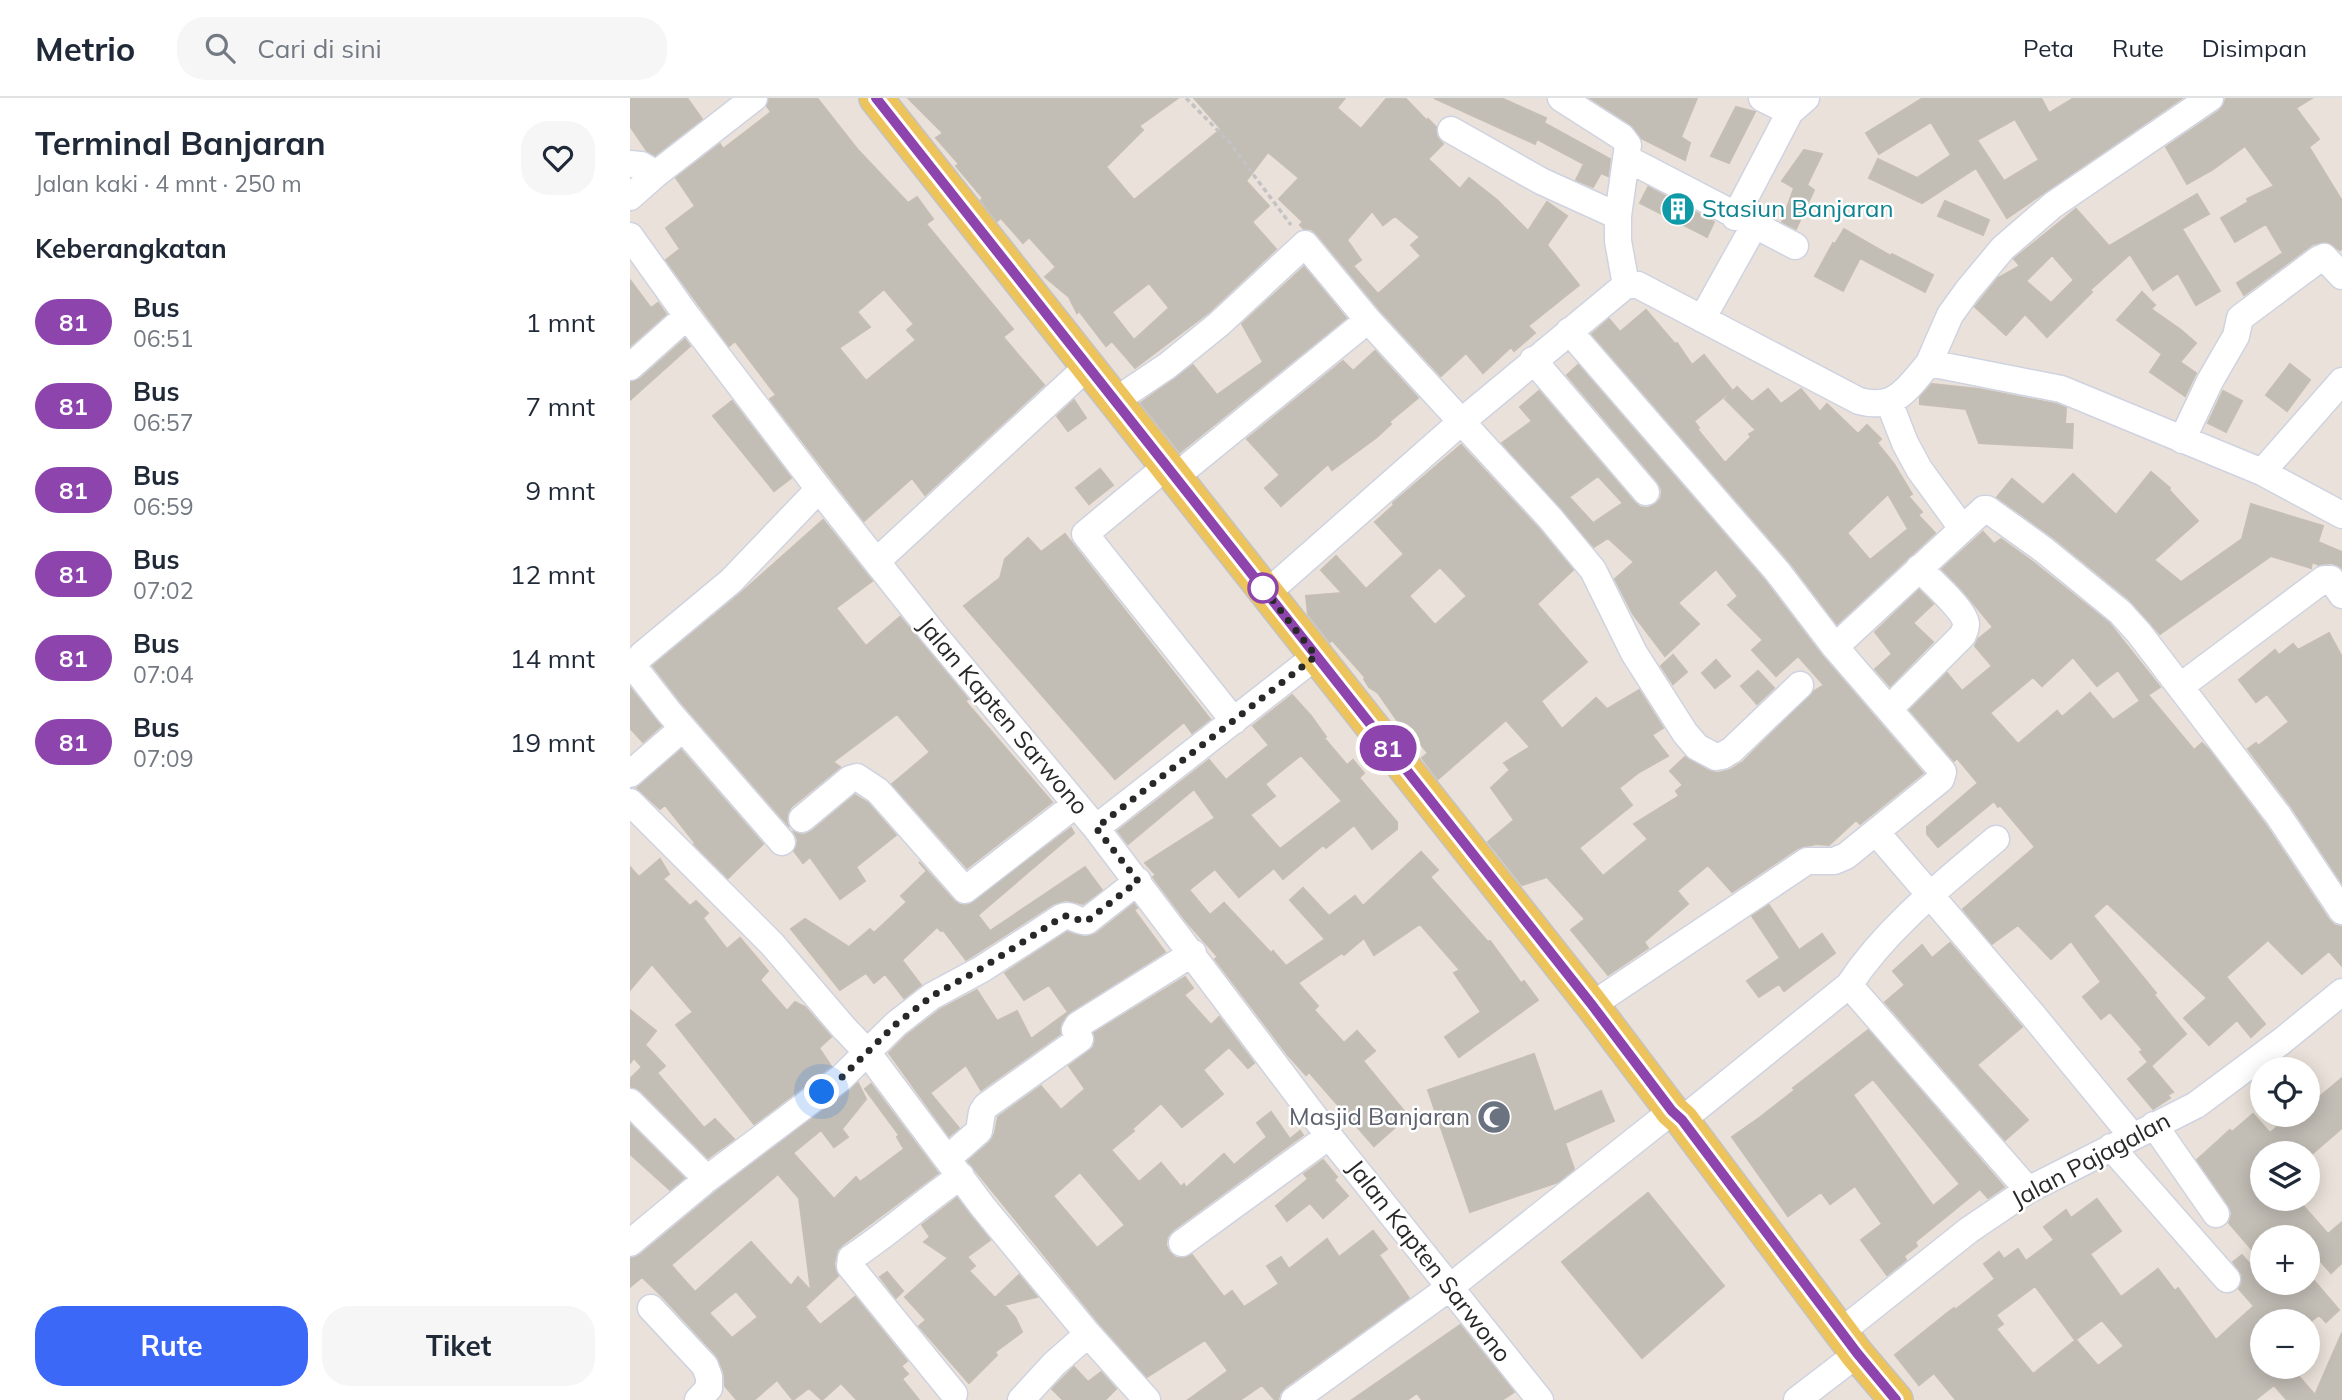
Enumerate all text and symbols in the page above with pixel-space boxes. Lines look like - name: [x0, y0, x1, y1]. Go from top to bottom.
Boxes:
- search box: [177, 17, 667, 80]
- text: Metrio: [35, 28, 135, 69]
- icon: search: [201, 29, 239, 67]
- text: Cari di sini: [257, 32, 382, 65]
- text: Peta: [2023, 33, 2074, 63]
- text: Rute: [2112, 33, 2164, 63]
- text: Disimpan: [2202, 33, 2307, 63]
- button: heart: [521, 121, 595, 195]
- text: Terminal Banjaran: [35, 122, 326, 163]
- text: Jalan kaki · 4 mnt · 250 m: [35, 169, 302, 198]
- building icon: Stasiun Banjaran: [1659, 190, 1697, 228]
- place label: Stasiun Banjaran: [1702, 193, 1893, 223]
- text: Keberangkatan: [35, 232, 227, 265]
- text: Bus: [133, 291, 179, 324]
- text: 1 mnt: [525, 306, 595, 339]
- text: 81: [59, 307, 88, 337]
- text: 06:51: [133, 324, 193, 353]
- text: Bus: [133, 375, 179, 408]
- text: 7 mnt: [525, 390, 595, 423]
- text: 81: [59, 391, 88, 421]
- text: 06:57: [133, 408, 193, 437]
- text: Bus: [133, 459, 179, 492]
- text: 9 mnt: [525, 474, 595, 507]
- text: 81: [59, 475, 88, 505]
- text: 06:59: [133, 492, 193, 521]
- text: Bus: [133, 543, 179, 576]
- text: 12 mnt: [510, 558, 595, 591]
- text: 81: [59, 559, 88, 589]
- unlabelled marker: [1248, 573, 1278, 603]
- text: 07:02: [133, 576, 193, 605]
- street label: Jalan Kapten Sarwono: [912, 610, 1095, 820]
- text: Bus: [133, 627, 179, 660]
- text: 14 mnt: [510, 642, 595, 675]
- text: 81: [59, 643, 88, 673]
- text: 07:04: [133, 660, 193, 689]
- text: Bus: [133, 711, 179, 744]
- line badge: 81: [1356, 725, 1420, 771]
- text: 19 mnt: [510, 726, 595, 759]
- text: 81: [59, 727, 88, 757]
- text: 81: [1374, 733, 1402, 763]
- text: 07:09: [133, 744, 193, 773]
- map controls: [2250, 1057, 2320, 1379]
- button: locate: [2250, 1057, 2320, 1127]
- your location: [804, 1074, 839, 1109]
- mosque icon: Masjid Banjaran: [1475, 1098, 1513, 1136]
- place label: Masjid Banjaran: [1289, 1101, 1470, 1131]
- street label: Jalan Pajagalan: [2006, 1105, 2175, 1214]
- button: layers: [2250, 1141, 2320, 1211]
- street label: Jalan Kapten Sarwono: [1341, 1153, 1518, 1368]
- button: +: [2250, 1225, 2320, 1295]
- button: Rute: [35, 1306, 308, 1386]
- button: Tiket: [322, 1306, 595, 1386]
- button: −: [2250, 1309, 2320, 1379]

